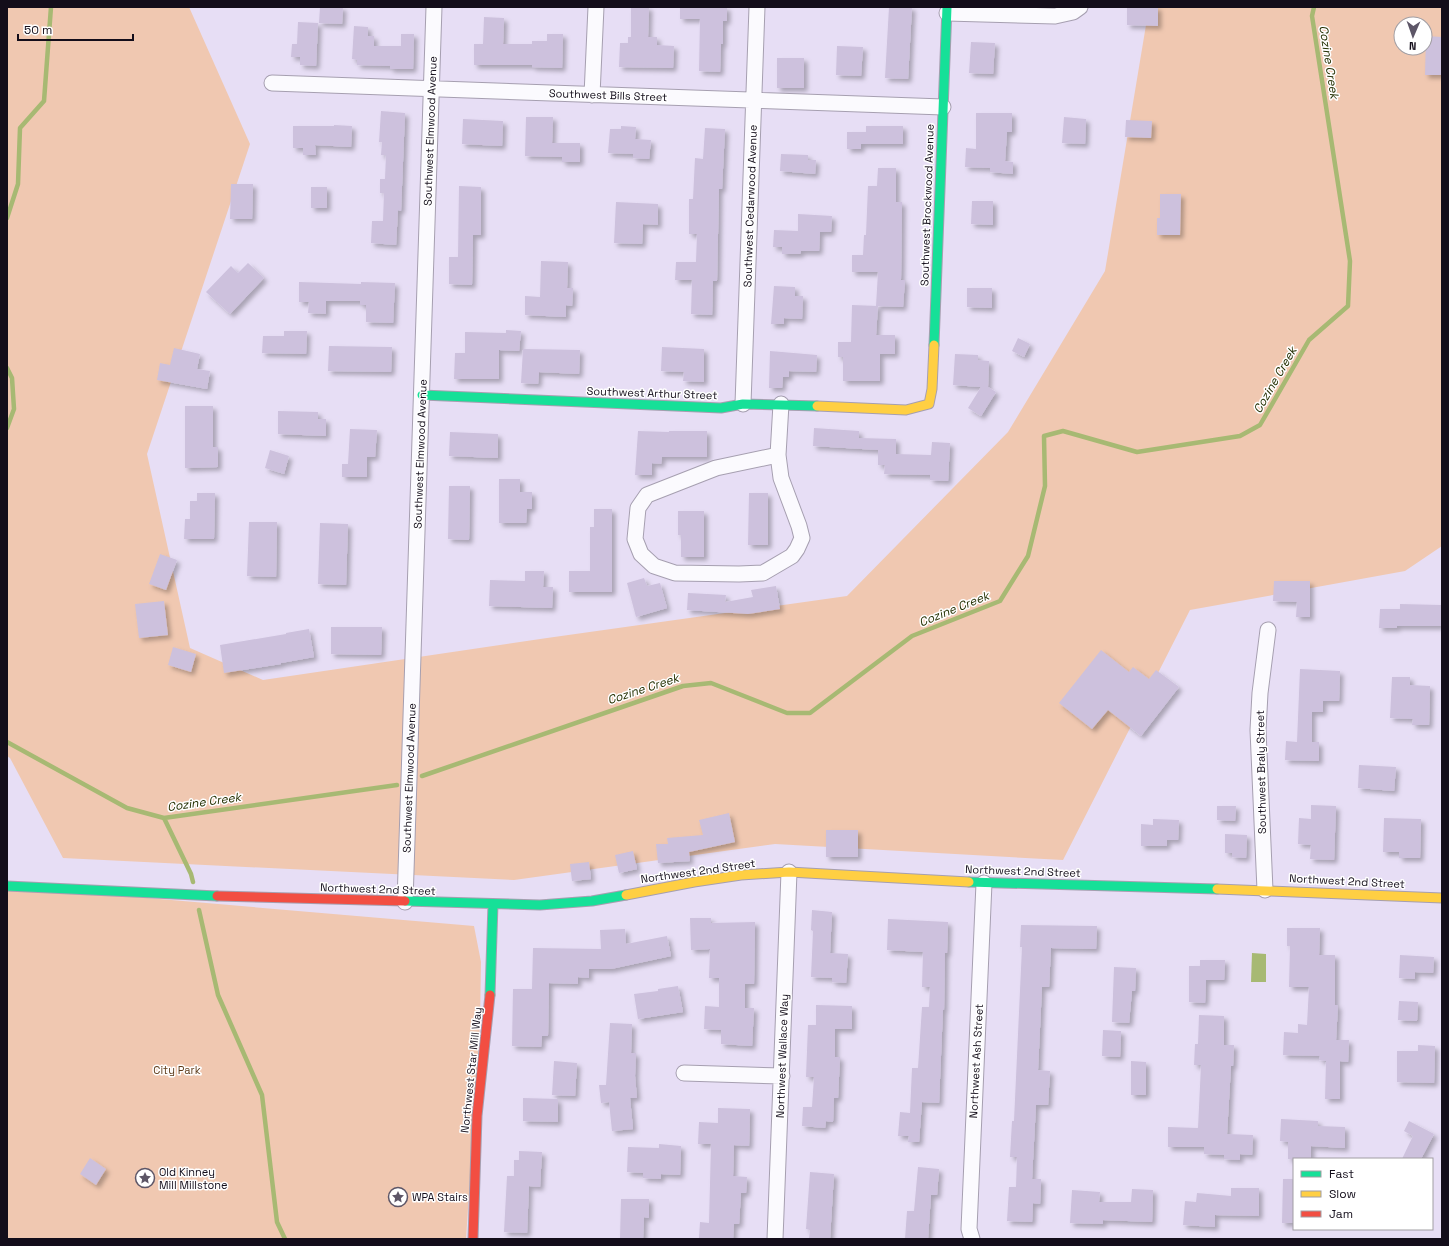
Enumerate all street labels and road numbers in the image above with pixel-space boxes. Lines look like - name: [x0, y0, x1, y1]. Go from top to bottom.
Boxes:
- street label: Southwest Elmwood Avenue: [420, 56, 440, 206]
- street label: Southwest Bills Street: [549, 86, 667, 104]
- street label: Southwest Cedarwood Avenue: [740, 124, 760, 288]
- street label: Southwest Brockwood Avenue: [917, 124, 937, 286]
- street label: Southwest Elmwood Avenue: [410, 379, 430, 529]
- street label: Southwest Arthur Street: [586, 384, 718, 402]
- street label: Southwest Elmwood Avenue: [399, 703, 419, 853]
- street label: Southwest Braly Street: [1253, 710, 1269, 834]
- street label: Northwest 2nd Street: [640, 856, 756, 886]
- street label: Northwest 2nd Street: [965, 862, 1081, 880]
- street label: Northwest 2nd Street: [1289, 871, 1405, 891]
- street label: Northwest 2nd Street: [320, 880, 436, 898]
- street label: Northwest Wallace Way: [773, 994, 791, 1118]
- street label: Northwest Ash Street: [966, 1003, 986, 1119]
- street label: Northwest Star Mill Way: [457, 1006, 485, 1134]

